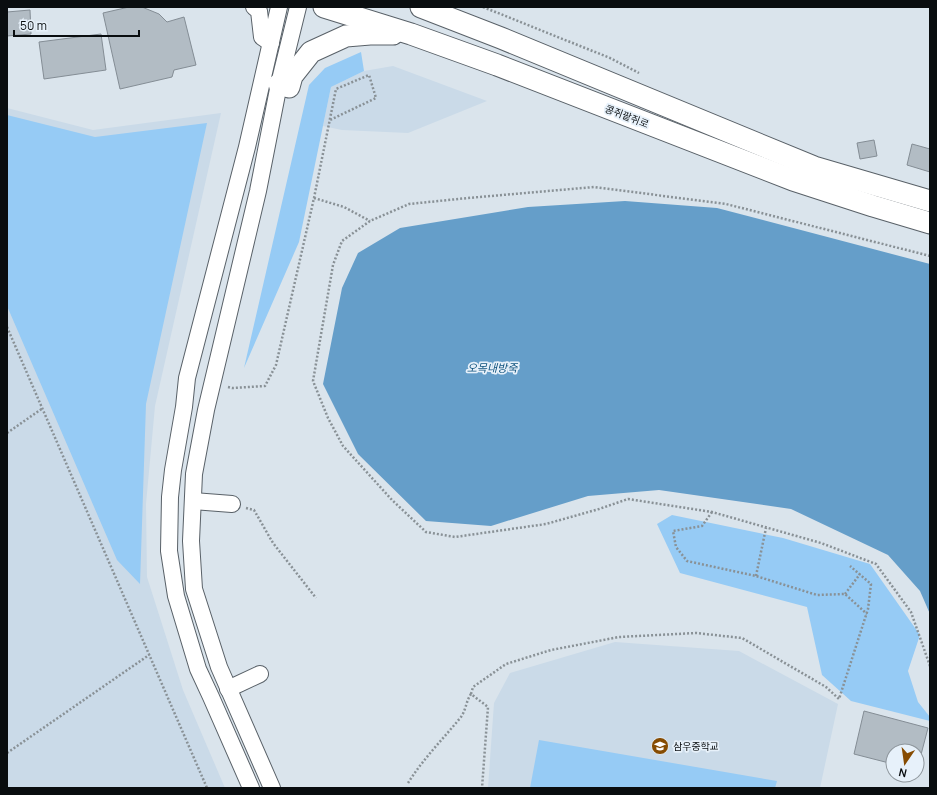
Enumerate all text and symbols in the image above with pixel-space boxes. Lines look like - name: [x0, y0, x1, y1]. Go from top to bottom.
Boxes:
- scale bar: [14, 12, 139, 38]
- text: 50 m: [20, 17, 47, 34]
- street label: 콩쥐팥쥐로: [603, 101, 651, 131]
- water label: 오목내방죽: [467, 360, 518, 375]
- school or university icon: 삼우중학교: [650, 736, 670, 756]
- place label: 삼우중학교: [673, 739, 719, 753]
- north arrow: [885, 743, 925, 783]
- text: N: [897, 765, 908, 781]

